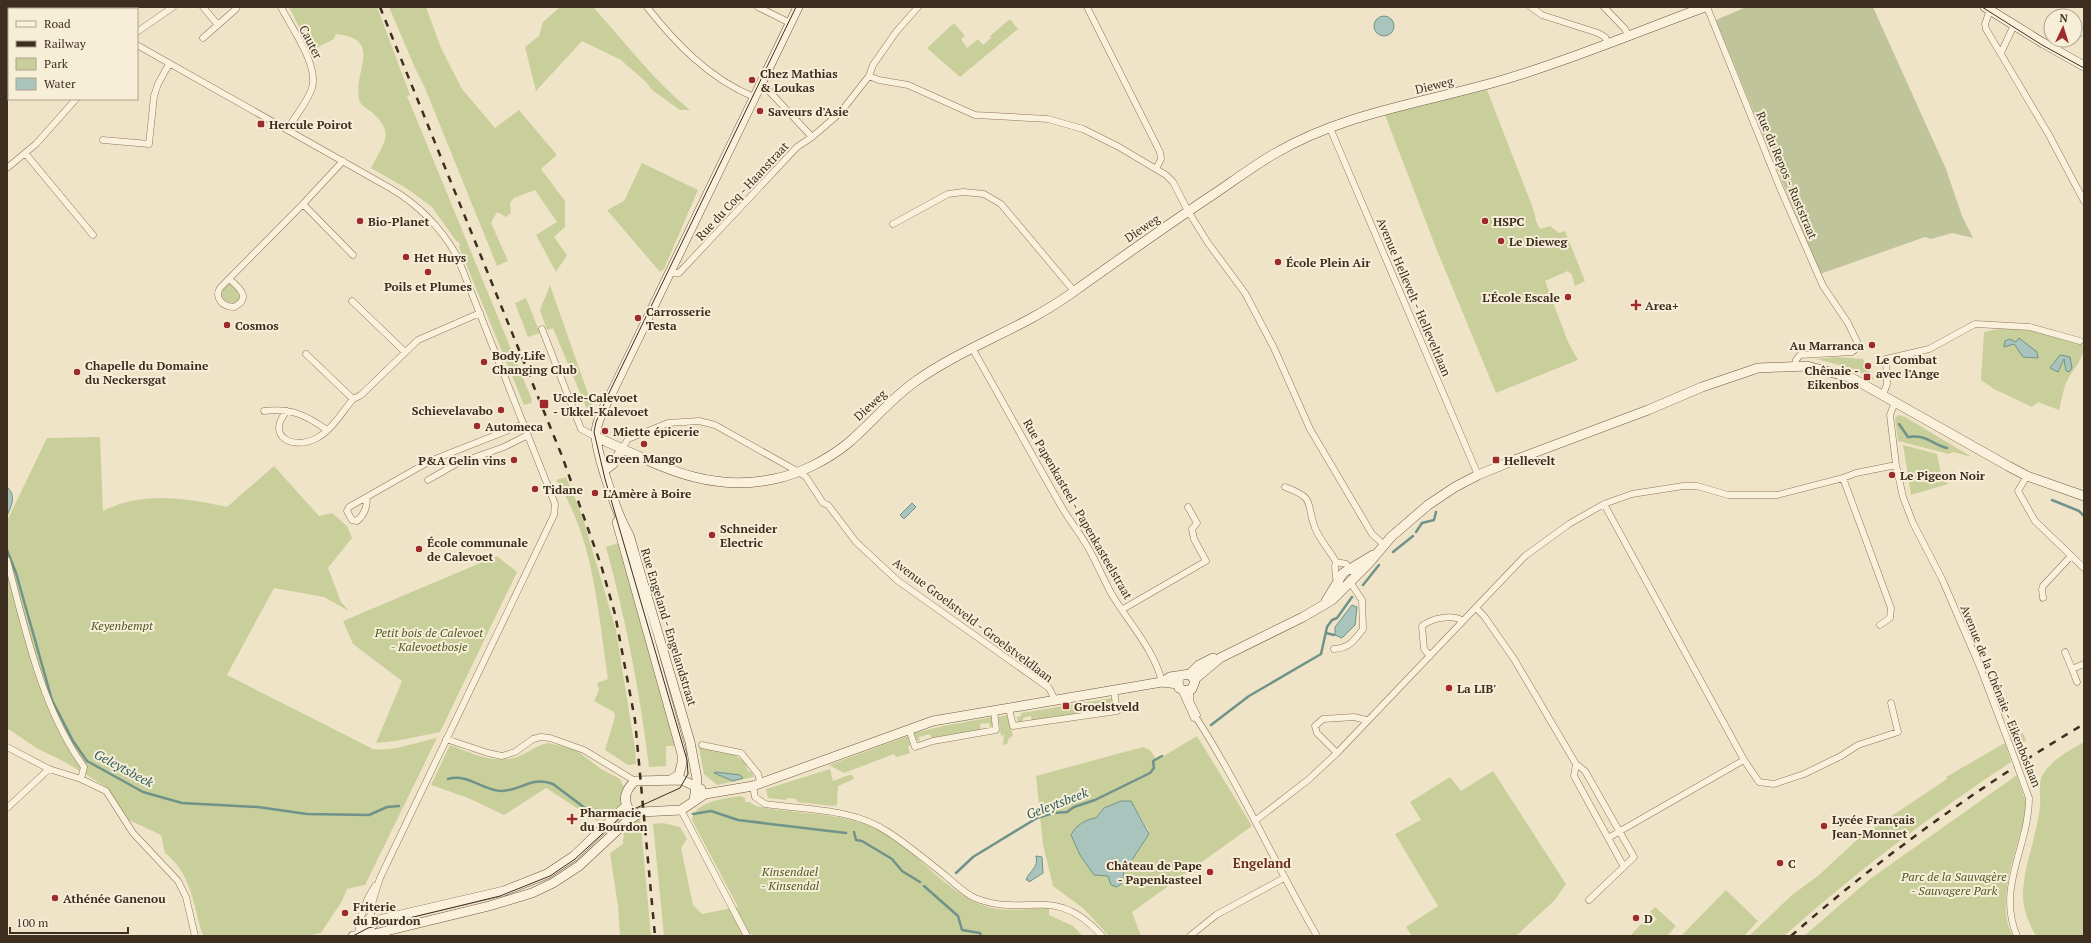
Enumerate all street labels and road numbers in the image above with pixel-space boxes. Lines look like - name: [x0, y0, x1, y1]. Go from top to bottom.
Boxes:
- street label: Cauter: [296, 23, 326, 62]
- street label: Dieweg: [1413, 73, 1455, 97]
- street label: Rue du Repos - Ruststraat: [1753, 109, 1821, 241]
- street label: Rue du Coq - Haanstraat: [692, 138, 792, 243]
- street label: Dieweg: [1122, 210, 1163, 245]
- street label: Avenue Hellevelt - Helleveltlaan: [1374, 216, 1454, 378]
- street label: Dieweg: [851, 386, 890, 424]
- street label: Rue Papenkasteel - Papenkasteelstraat: [1020, 416, 1136, 602]
- street label: Rue Engeland - Engelandstraat: [638, 546, 700, 708]
- street label: Avenue Groelstveld - Groelstveldlaan: [890, 555, 1056, 685]
- street label: Avenue de la Chênaie - Eikenboslaan: [1958, 603, 2044, 789]

